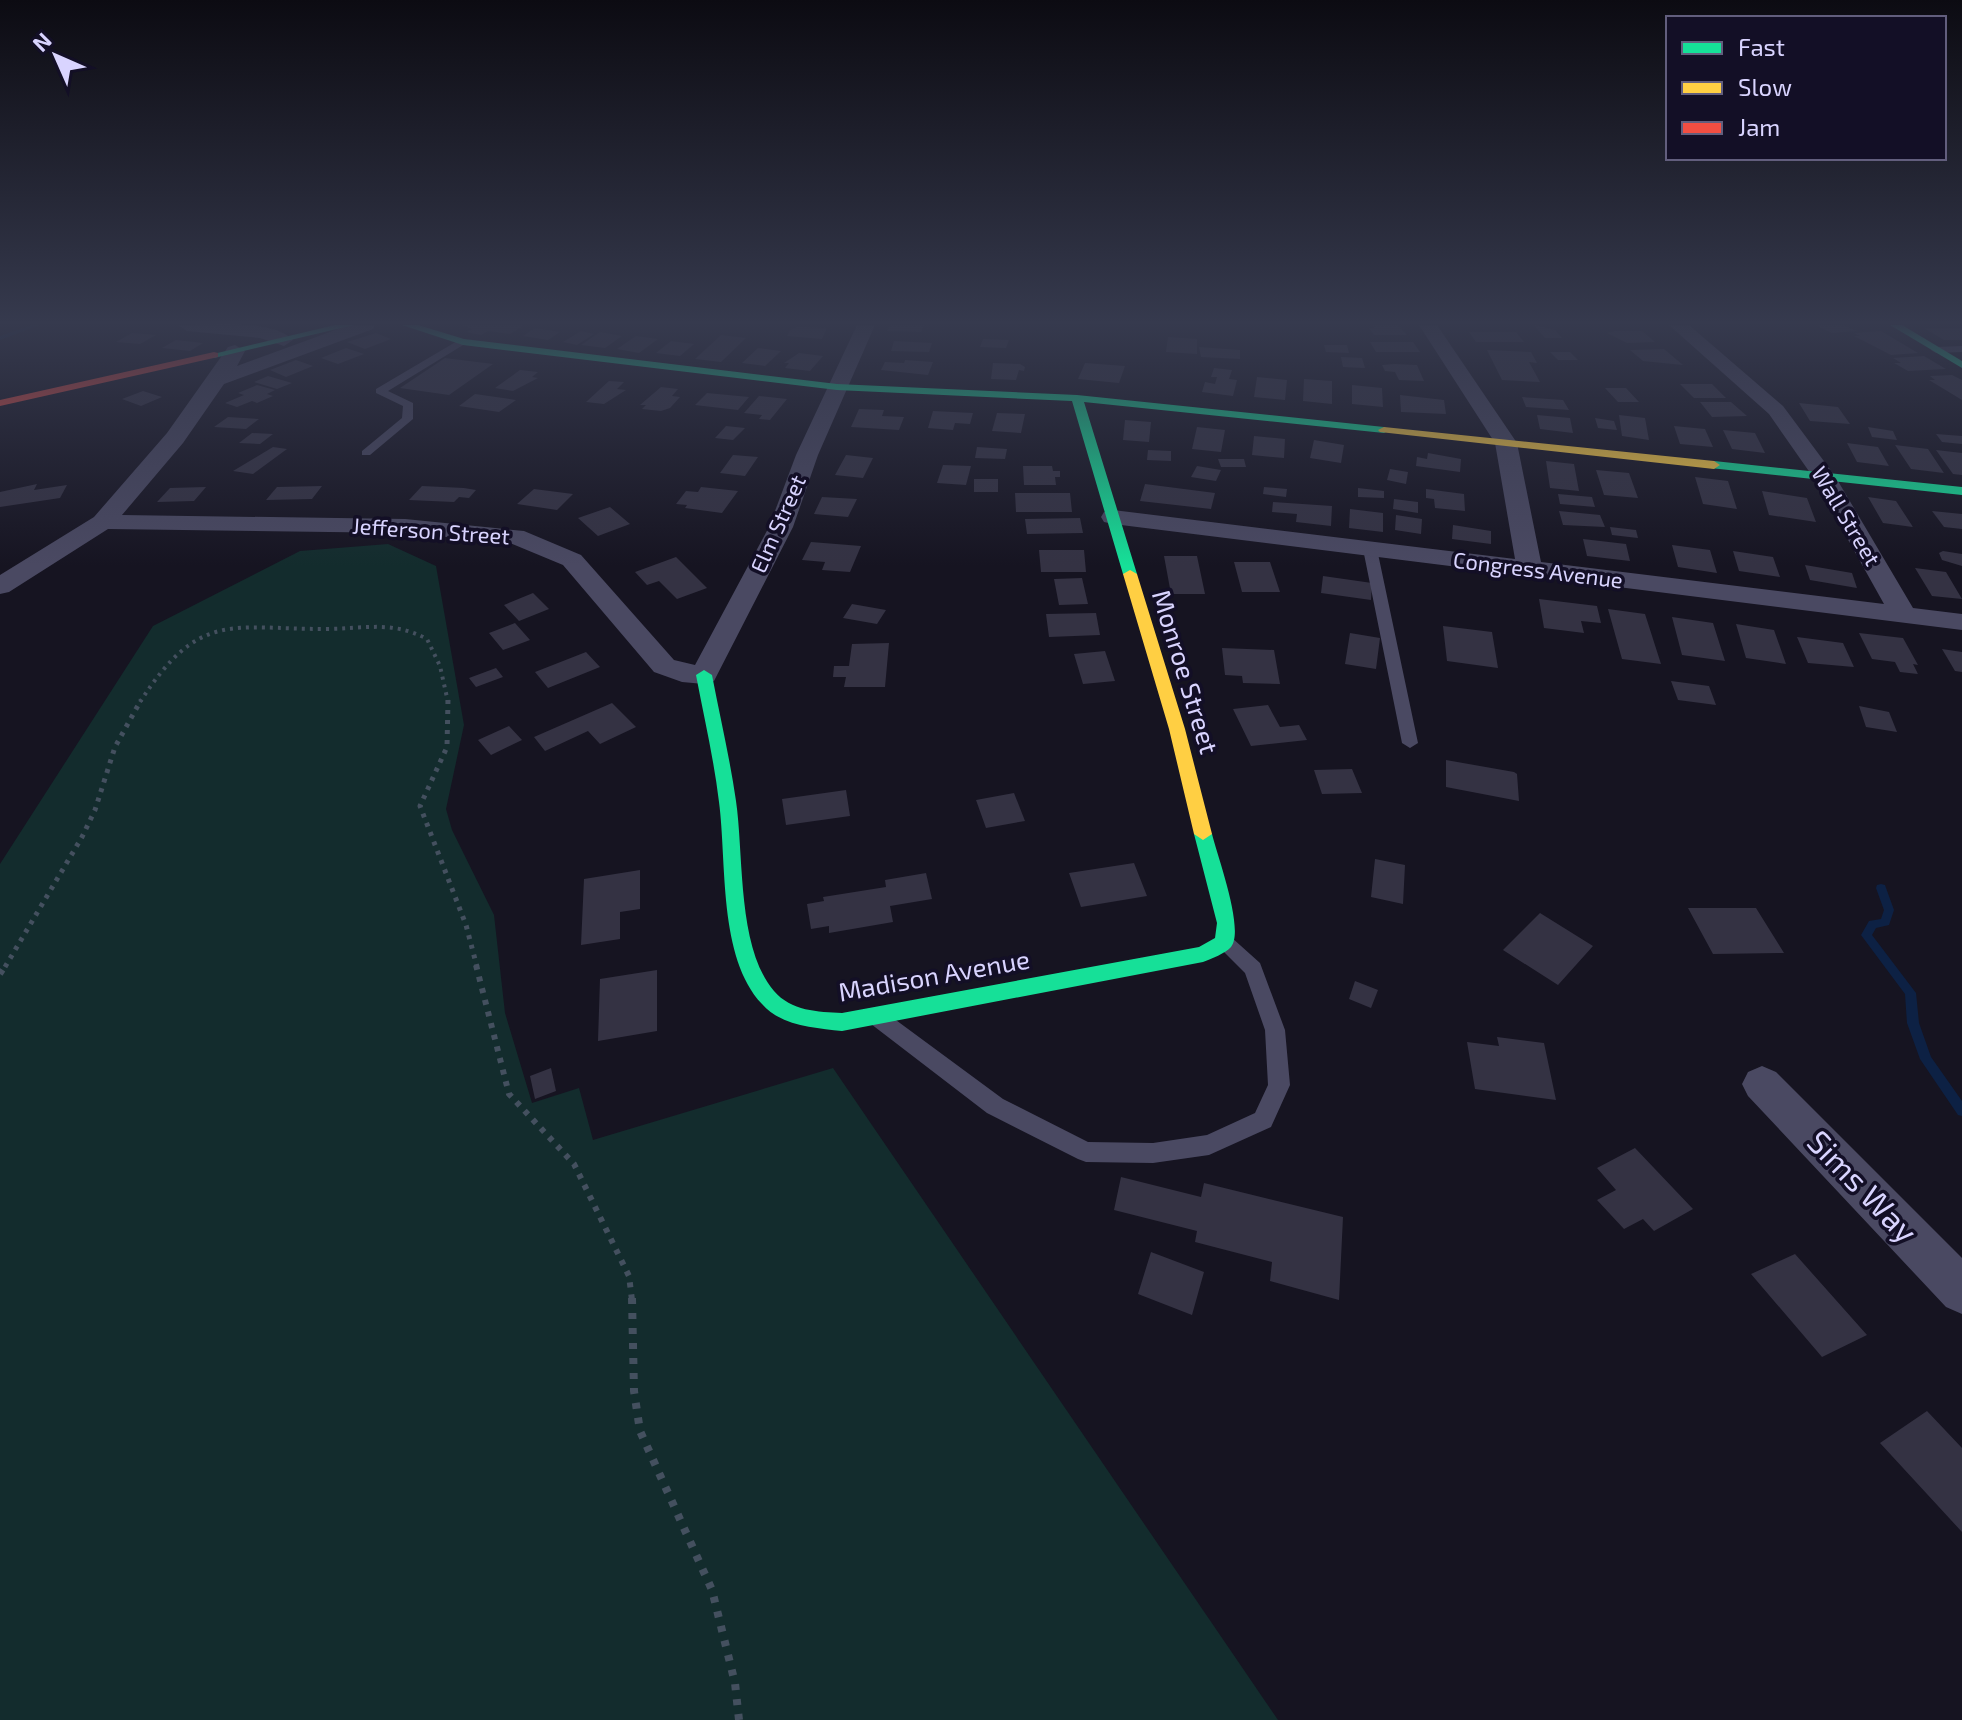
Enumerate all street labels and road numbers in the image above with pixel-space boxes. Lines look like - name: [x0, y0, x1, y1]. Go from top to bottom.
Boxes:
- street label: Wall Street: [1807, 461, 1887, 570]
- street label: Elm Street: [744, 471, 810, 576]
- street label: Jefferson Street: [351, 512, 511, 548]
- street label: Congress Avenue: [1452, 546, 1625, 592]
- street label: Monroe Street: [1147, 586, 1226, 757]
- street label: Madison Avenue: [836, 942, 1032, 1007]
- street label: Sims Way: [1801, 1122, 1926, 1250]

